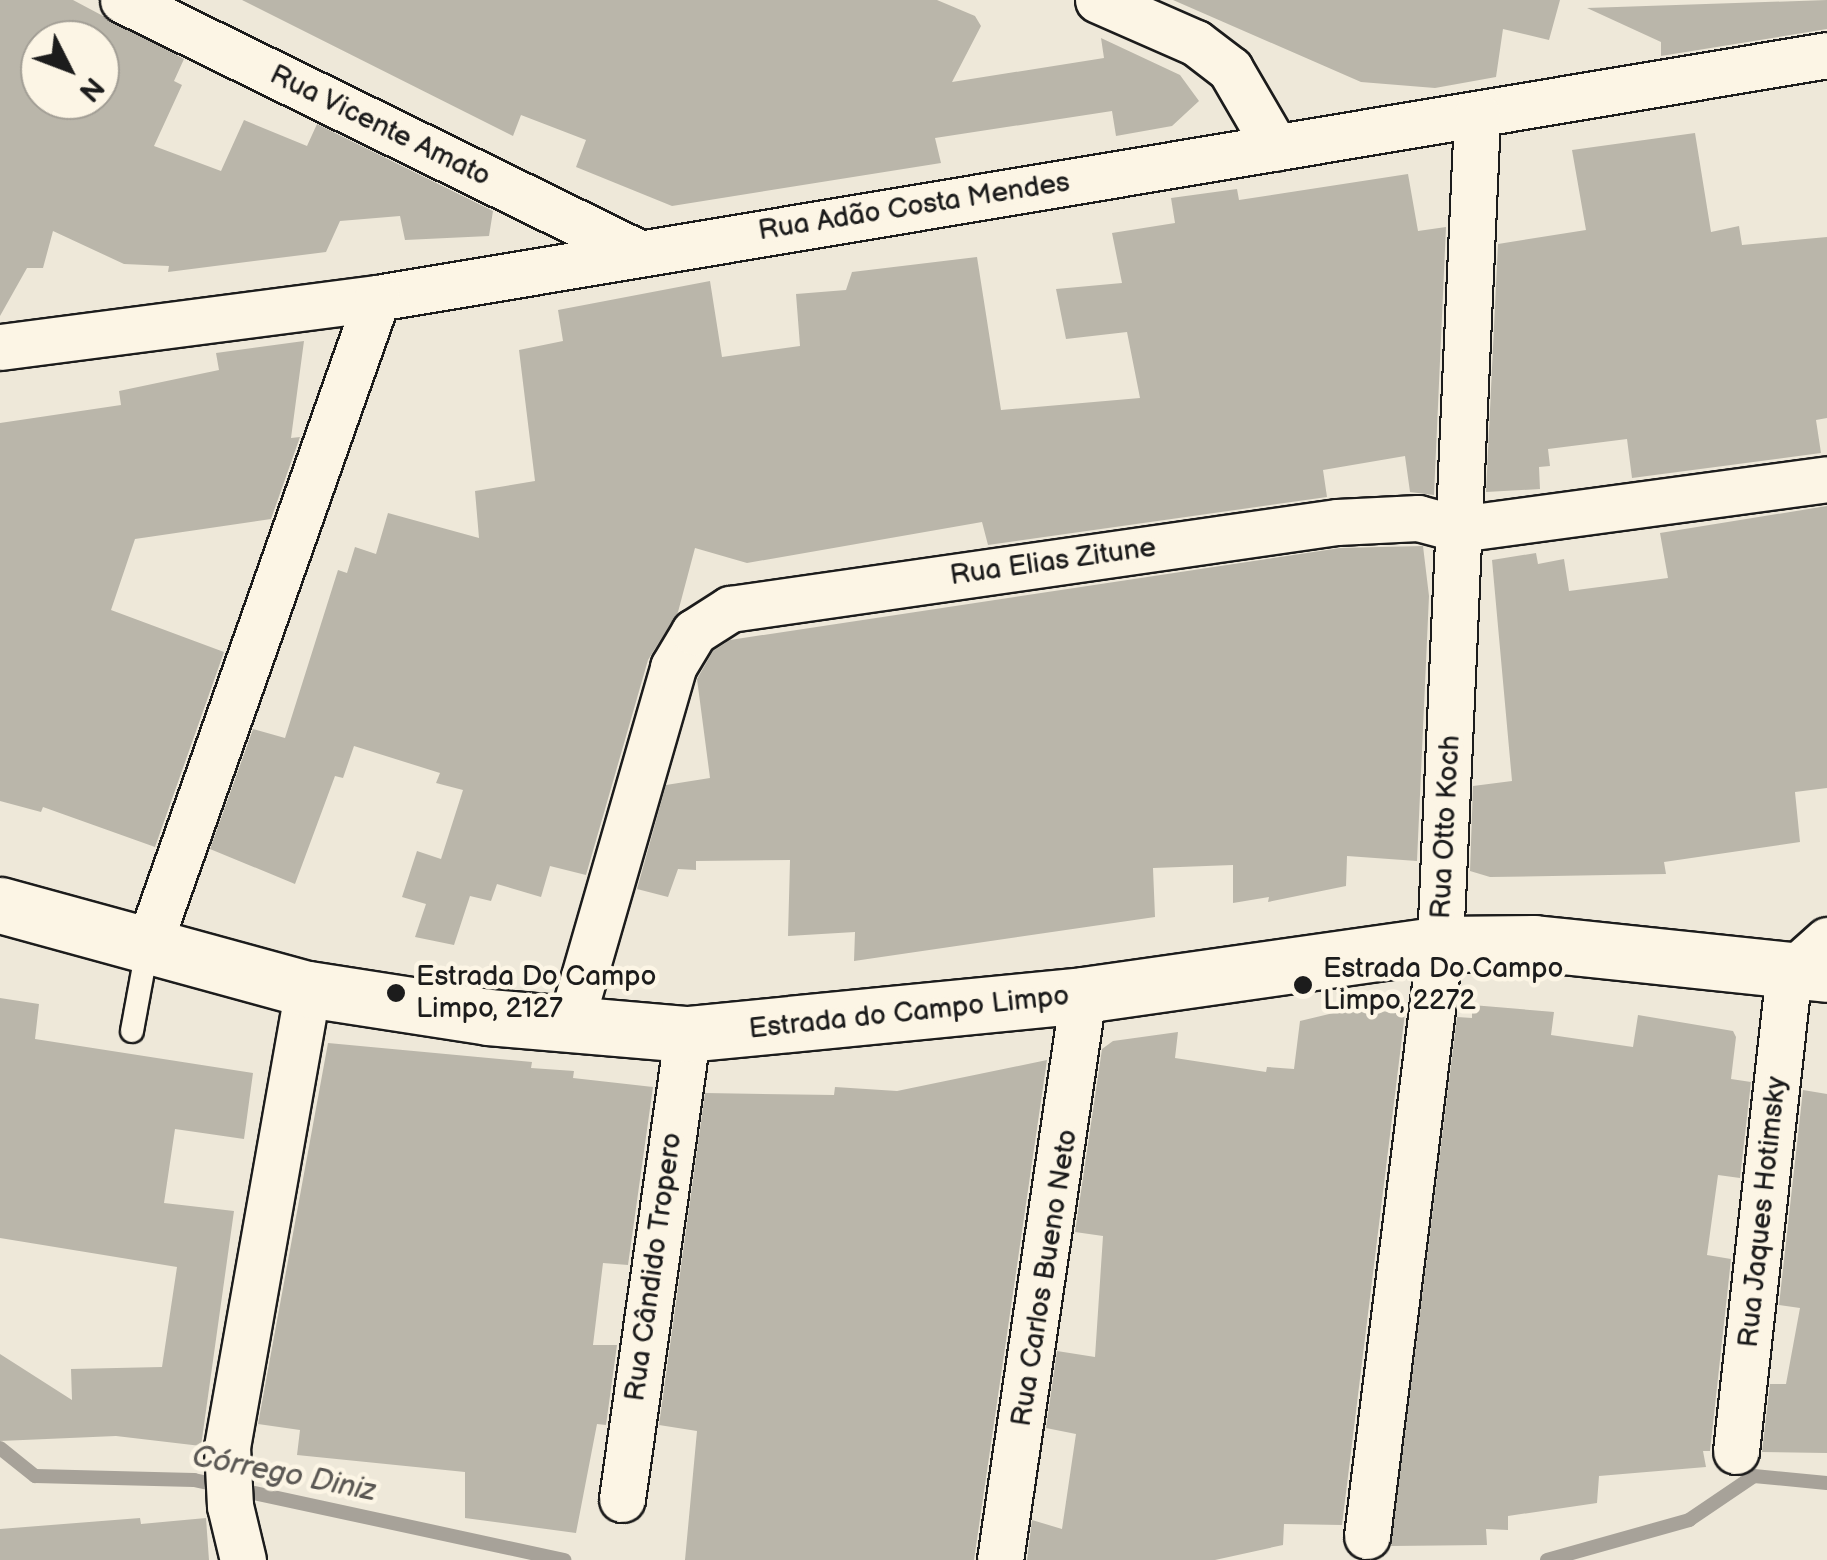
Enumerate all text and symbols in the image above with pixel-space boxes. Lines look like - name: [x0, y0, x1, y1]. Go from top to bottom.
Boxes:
- north arrow: [20, 20, 120, 120]
- street label: Rua Vicente Amato: [264, 58, 496, 194]
- text: N: [72, 70, 110, 108]
- street label: Rua Adão Costa Mendes: [756, 166, 1072, 248]
- street label: Rua Elias Zitune: [948, 531, 1158, 593]
- street label: Rua Otto Koch: [1424, 734, 1468, 920]
- place label: Estrada Do Campo Limpo, 2272: [1323, 952, 1563, 1018]
- place label: Estrada Do Campo Limpo, 2127: [416, 960, 656, 1026]
- marker: Estrada Do Campo Limpo, 2272: [1292, 974, 1314, 996]
- street label: Estrada do Campo Limpo: [747, 979, 1071, 1047]
- marker: Estrada Do Campo Limpo, 2127: [385, 982, 407, 1004]
- street label: Rua Jaques Hotimsky: [1732, 1074, 1794, 1350]
- street label: Rua Carlos Bueno Neto: [1005, 1127, 1085, 1429]
- street label: Rua Cândido Tropero: [618, 1130, 690, 1404]
- water label: Córrego Diniz: [189, 1439, 379, 1509]

